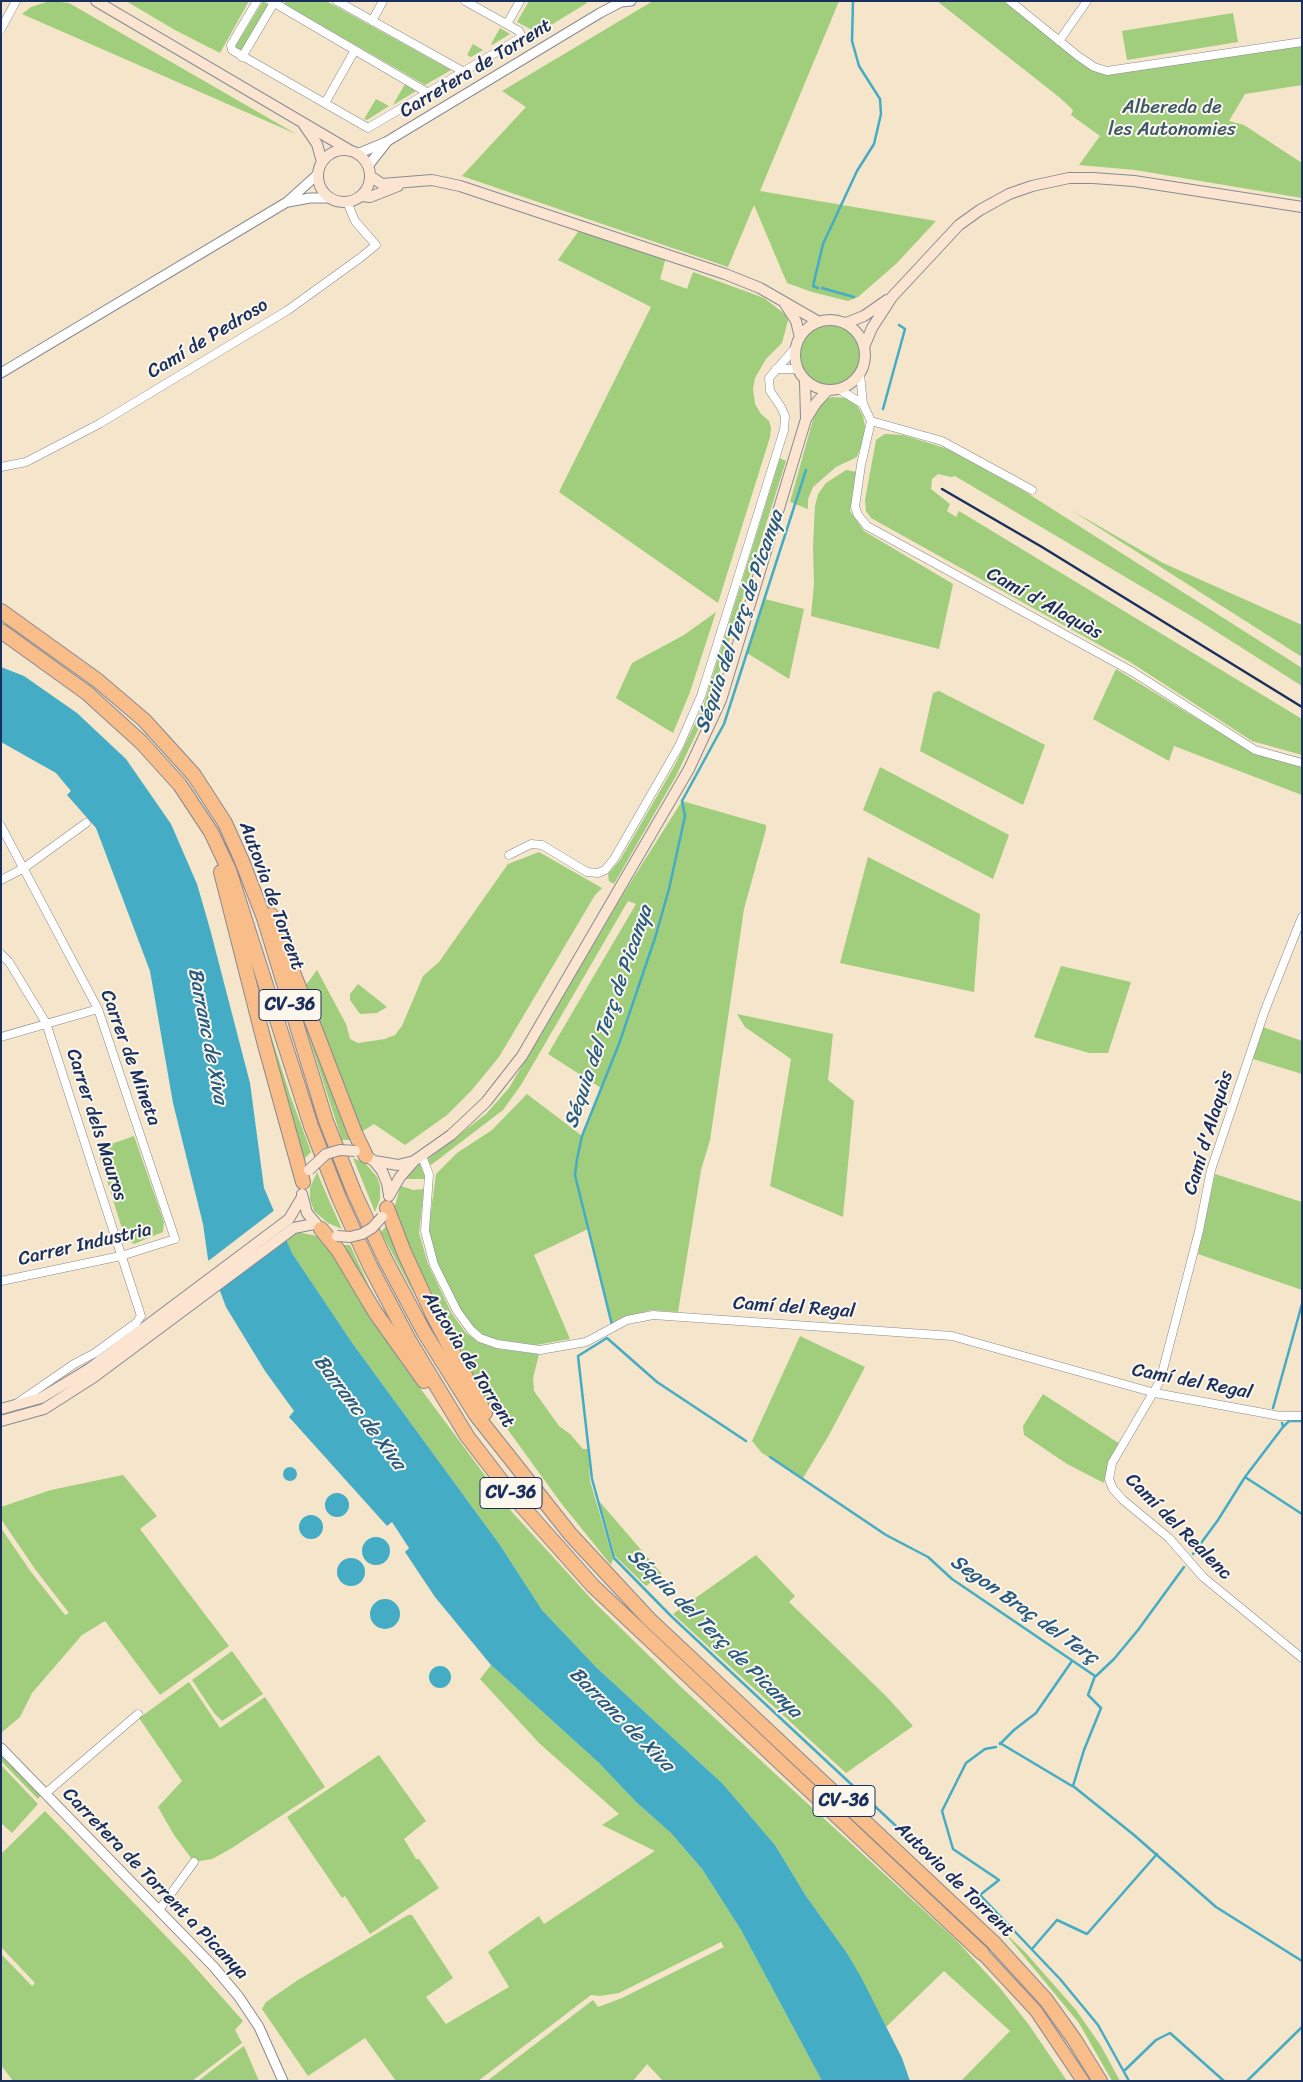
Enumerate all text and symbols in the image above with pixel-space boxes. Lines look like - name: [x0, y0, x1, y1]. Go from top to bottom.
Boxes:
- street label: Carretera de Torrent: [396, 15, 556, 123]
- park label: Albereda de les Autonomies: [1108, 97, 1236, 141]
- street label: Camí de Pedroso: [143, 294, 273, 384]
- water label: Séquia del Terç de Picanya: [691, 508, 789, 736]
- street label: Camí d'Alaquàs: [982, 563, 1106, 645]
- street label: Autovia de Torrent: [234, 819, 308, 973]
- water label: Séquia del Terç de Picanya: [560, 903, 658, 1131]
- water label: Barranc de Xiva: [182, 966, 232, 1106]
- street label: Carrer de Mineta: [95, 987, 165, 1129]
- road number: CV-36: [259, 990, 321, 1020]
- street label: Carrer dels Mauros: [61, 1046, 131, 1204]
- street label: Camí d'Alaquàs: [1179, 1068, 1239, 1198]
- street label: Carrer Industria: [16, 1219, 154, 1271]
- street label: Autovia de Torrent: [417, 1288, 519, 1432]
- street label: Camí del Regal: [732, 1292, 856, 1324]
- water label: Barranc de Xiva: [308, 1351, 410, 1475]
- street label: Camí del Regal: [1130, 1359, 1254, 1405]
- street label: Camí del Realenc: [1120, 1469, 1236, 1585]
- road number: CV-36: [480, 1478, 542, 1509]
- water label: Séquia del Terç de Picanya: [622, 1544, 806, 1724]
- water label: Segon Braç del Terç: [946, 1550, 1102, 1670]
- water label: Barranc de Xiva: [564, 1663, 678, 1777]
- street label: Carretera de Torrent a Picanya: [57, 1783, 253, 1985]
- road number: CV-36: [813, 1785, 875, 1816]
- street label: Autovia de Torrent: [890, 1817, 1018, 1943]

